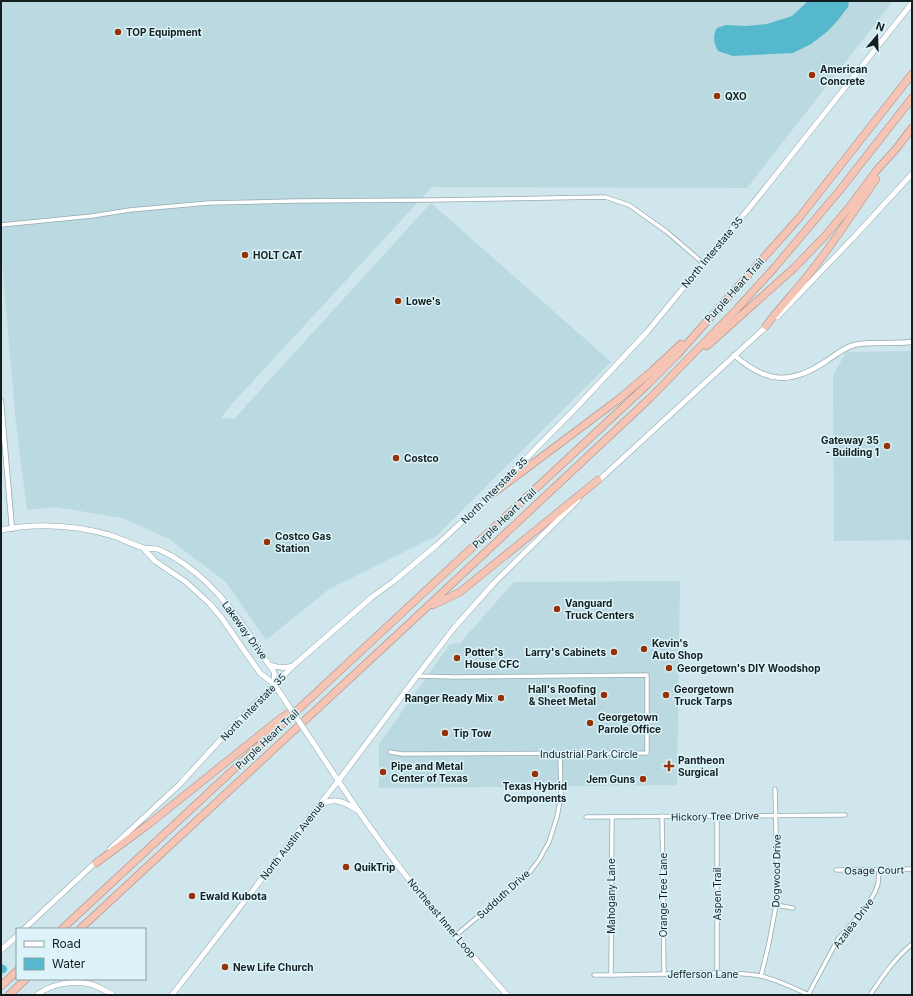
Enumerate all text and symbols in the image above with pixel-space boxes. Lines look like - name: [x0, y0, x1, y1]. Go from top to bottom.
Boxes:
- north arrow: [857, 16, 897, 56]
- text: N: [874, 19, 887, 35]
- place label: TOP Equipment: [126, 26, 202, 38]
- marker: TOP Equipment: [113, 27, 123, 37]
- place label: American Concrete: [820, 63, 867, 87]
- marker: American Concrete: [807, 70, 817, 80]
- place label: QXO: [725, 90, 747, 102]
- marker: QXO: [712, 91, 722, 101]
- street label: North Interstate 35: [679, 214, 745, 290]
- place label: HOLT CAT: [253, 249, 303, 261]
- marker: HOLT CAT: [240, 250, 250, 260]
- street label: Purple Heart Trail: [702, 255, 766, 325]
- place label: Lowe's: [406, 295, 441, 307]
- marker: Lowe's: [393, 296, 403, 306]
- place label: Gateway 35 - Building 1: [821, 434, 879, 459]
- marker: Gateway 35 - Building 1: [882, 441, 892, 451]
- place label: Costco: [404, 452, 439, 464]
- marker: Costco: [391, 453, 401, 463]
- street label: North Interstate 35: [458, 454, 530, 526]
- street label: Purple Heart Trail: [470, 485, 538, 551]
- place label: Costco Gas Station: [275, 530, 331, 554]
- marker: Costco Gas Station: [262, 537, 272, 547]
- place label: Vanguard Truck Centers: [565, 597, 635, 621]
- street label: Lakeway Drive: [220, 599, 270, 662]
- marker: Vanguard Truck Centers: [552, 604, 562, 614]
- place label: Kevin's Auto Shop: [652, 637, 703, 661]
- marker: Kevin's Auto Shop: [639, 644, 649, 654]
- place label: Potter's House CFC: [465, 646, 519, 670]
- place label: Larry's Cabinets: [525, 646, 606, 659]
- marker: Larry's Cabinets: [609, 647, 619, 657]
- marker: Potter's House CFC: [452, 653, 462, 663]
- place label: Georgetown's DIY Woodshop: [677, 662, 820, 675]
- marker: Georgetown's DIY Woodshop: [664, 663, 674, 673]
- street label: North Interstate 35: [218, 671, 288, 743]
- place label: Hall's Roofing & Sheet Metal: [528, 683, 596, 707]
- place label: Georgetown Truck Tarps: [674, 683, 734, 707]
- marker: Hall's Roofing & Sheet Metal: [599, 690, 609, 700]
- marker: Georgetown Truck Tarps: [661, 690, 671, 700]
- place label: Ranger Ready Mix: [405, 692, 493, 705]
- marker: Ranger Ready Mix: [496, 693, 506, 703]
- street label: Purple Heart Trail: [233, 706, 301, 772]
- place label: Georgetown Parole Office: [598, 711, 661, 735]
- marker: Georgetown Parole Office: [585, 718, 595, 728]
- place label: Tip Tow: [453, 727, 492, 739]
- marker: Tip Tow: [440, 728, 450, 738]
- street label: Industrial Park Circle: [540, 748, 638, 760]
- place label: Pantheon Surgical: [678, 754, 725, 779]
- place label: Pipe and Metal Center of Texas: [391, 760, 468, 784]
- marker: Pantheon Surgical: [663, 760, 675, 772]
- marker: Pipe and Metal Center of Texas: [378, 767, 388, 777]
- marker: Texas Hybrid Components: [530, 769, 540, 779]
- place label: Jem Guns: [586, 773, 635, 785]
- marker: Jem Guns: [638, 774, 648, 784]
- place label: Texas Hybrid Components: [503, 780, 567, 804]
- street label: North Austin Avenue: [257, 798, 327, 882]
- street label: Hickory Tree Drive: [671, 809, 759, 823]
- street label: Dogwood Drive: [769, 834, 783, 908]
- street label: Orange Tree Lane: [657, 852, 669, 937]
- street label: Mahogany Lane: [605, 858, 617, 934]
- place label: QuikTrip: [354, 861, 395, 873]
- marker: QuikTrip: [341, 862, 351, 872]
- street label: Osage Court: [844, 863, 905, 877]
- street label: Sudduth Drive: [474, 867, 532, 921]
- street label: Aspen Trail: [711, 868, 723, 920]
- street label: Northeast Inner Loop: [405, 876, 479, 960]
- place label: Ewald Kubota: [200, 890, 267, 902]
- marker: Ewald Kubota: [187, 891, 197, 901]
- street label: Azalea Drive: [830, 895, 876, 950]
- legend: [16, 928, 146, 980]
- text: Road: [52, 936, 81, 951]
- text: Water: [52, 956, 86, 971]
- place label: New Life Church: [233, 961, 314, 973]
- marker: New Life Church: [220, 962, 230, 972]
- street label: Jefferson Lane: [668, 968, 739, 980]

